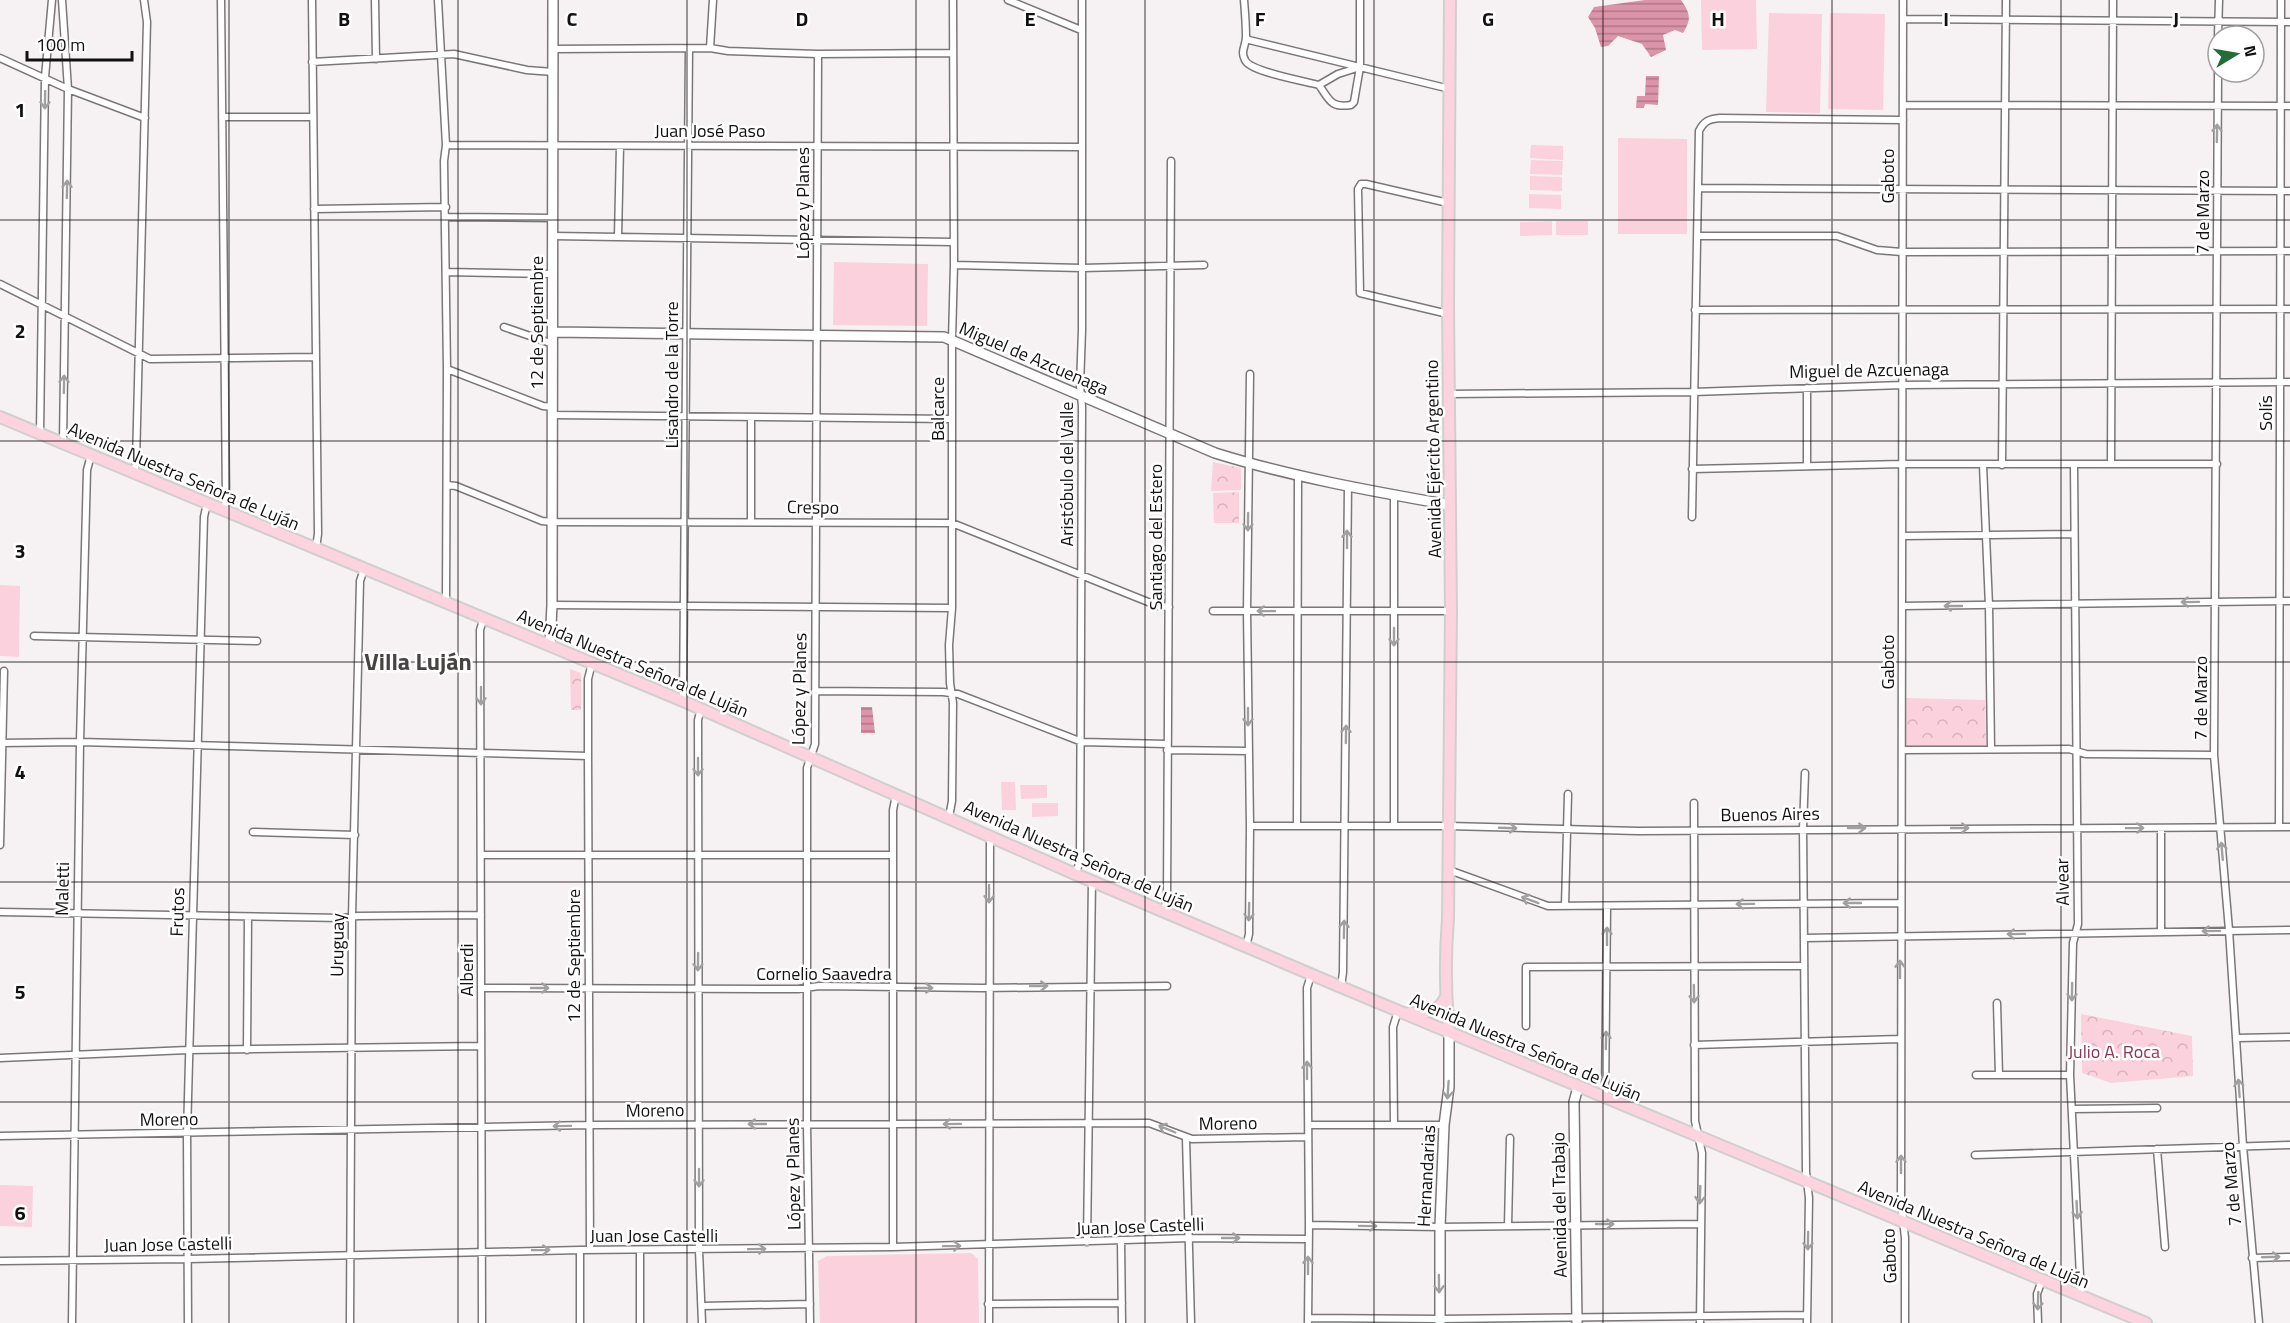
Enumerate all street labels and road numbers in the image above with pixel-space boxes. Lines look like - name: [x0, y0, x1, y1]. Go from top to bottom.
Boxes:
- street label: Juan José Paso: [655, 117, 765, 144]
- street label: López y Planes: [789, 147, 816, 259]
- street label: Gaboto: [1874, 149, 1901, 203]
- street label: 7 de Marzo: [2189, 170, 2216, 254]
- street label: 12 de Septiembre: [523, 256, 550, 390]
- street label: Lisandro de la Torre: [658, 301, 685, 449]
- street label: Miguel de Azcuenaga: [955, 314, 1113, 402]
- street label: Miguel de Azcuenaga: [1789, 355, 1949, 385]
- street label: Avenida Ejército Argentino: [1418, 359, 1448, 559]
- street label: Balcarce: [924, 377, 951, 441]
- street label: Solís: [2252, 395, 2279, 431]
- street label: Aristóbulo del Valle: [1053, 402, 1080, 546]
- street label: Avenida Nuestra Señora de Luján: [64, 415, 304, 537]
- street label: Santiago del Estero: [1142, 464, 1169, 610]
- street label: Crespo: [787, 493, 839, 521]
- street label: Avenida Nuestra Señora de Luján: [513, 602, 753, 724]
- street label: López y Planes: [785, 633, 813, 745]
- street label: Gaboto: [1874, 635, 1901, 689]
- street label: 7 de Marzo: [2187, 656, 2214, 740]
- street label: Avenida Nuestra Señora de Luján: [960, 793, 1198, 919]
- street label: Buenos Aires: [1720, 800, 1820, 828]
- street label: Alvear: [2048, 858, 2076, 906]
- street label: Maletti: [48, 862, 76, 916]
- street label: Frutos: [163, 887, 191, 937]
- street label: 12 de Septiembre: [560, 889, 587, 1023]
- street label: Uruguay: [323, 913, 351, 977]
- street label: Alberdi: [453, 944, 480, 996]
- street label: Cornelio Saavedra: [756, 960, 892, 987]
- street label: Avenida Nuestra Señora de Luján: [1406, 986, 1646, 1108]
- street label: Moreno: [625, 1096, 685, 1124]
- street label: Moreno: [139, 1105, 199, 1133]
- street label: Moreno: [1198, 1109, 1258, 1137]
- street label: López y Planes: [779, 1118, 807, 1230]
- street label: Hernandarias: [1410, 1124, 1442, 1228]
- street label: Avenida del Trabajo: [1544, 1132, 1574, 1278]
- street label: 7 de Marzo: [2214, 1141, 2248, 1227]
- street label: Avenida Nuestra Señora de Luján: [1854, 1173, 2094, 1295]
- street label: Juan Jose Castelli: [1075, 1210, 1205, 1242]
- street label: Juan Jose Castelli: [590, 1222, 718, 1249]
- street label: Gaboto: [1875, 1228, 1903, 1284]
- street label: Juan Jose Castelli: [104, 1229, 232, 1259]

